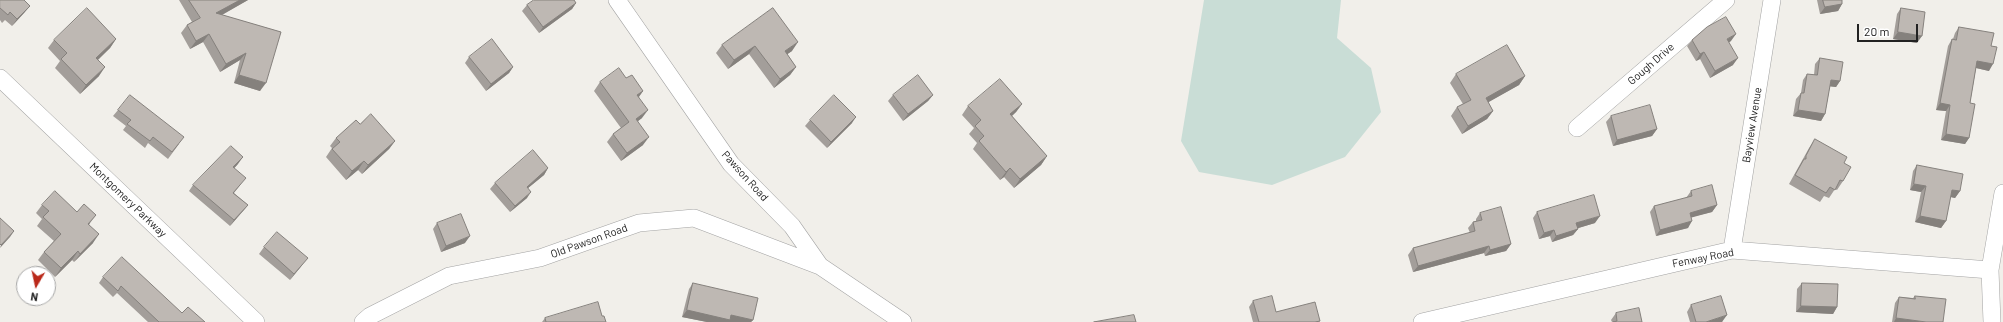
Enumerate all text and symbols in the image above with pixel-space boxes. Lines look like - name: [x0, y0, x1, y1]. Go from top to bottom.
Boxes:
- scale bar: [1859, 16, 1920, 42]
- text: 20 m: [1864, 24, 1890, 38]
- street label: Gough Drive: [1625, 40, 1677, 88]
- street label: Bayview Avenue: [1740, 86, 1764, 164]
- street label: Pawson Road: [719, 148, 771, 204]
- street label: Montgomery Parkway: [87, 160, 169, 240]
- street label: Old Pawson Road: [549, 221, 629, 261]
- street label: Fenway Road: [1671, 246, 1735, 270]
- north arrow: [16, 266, 56, 306]
- text: N: [30, 290, 39, 304]

